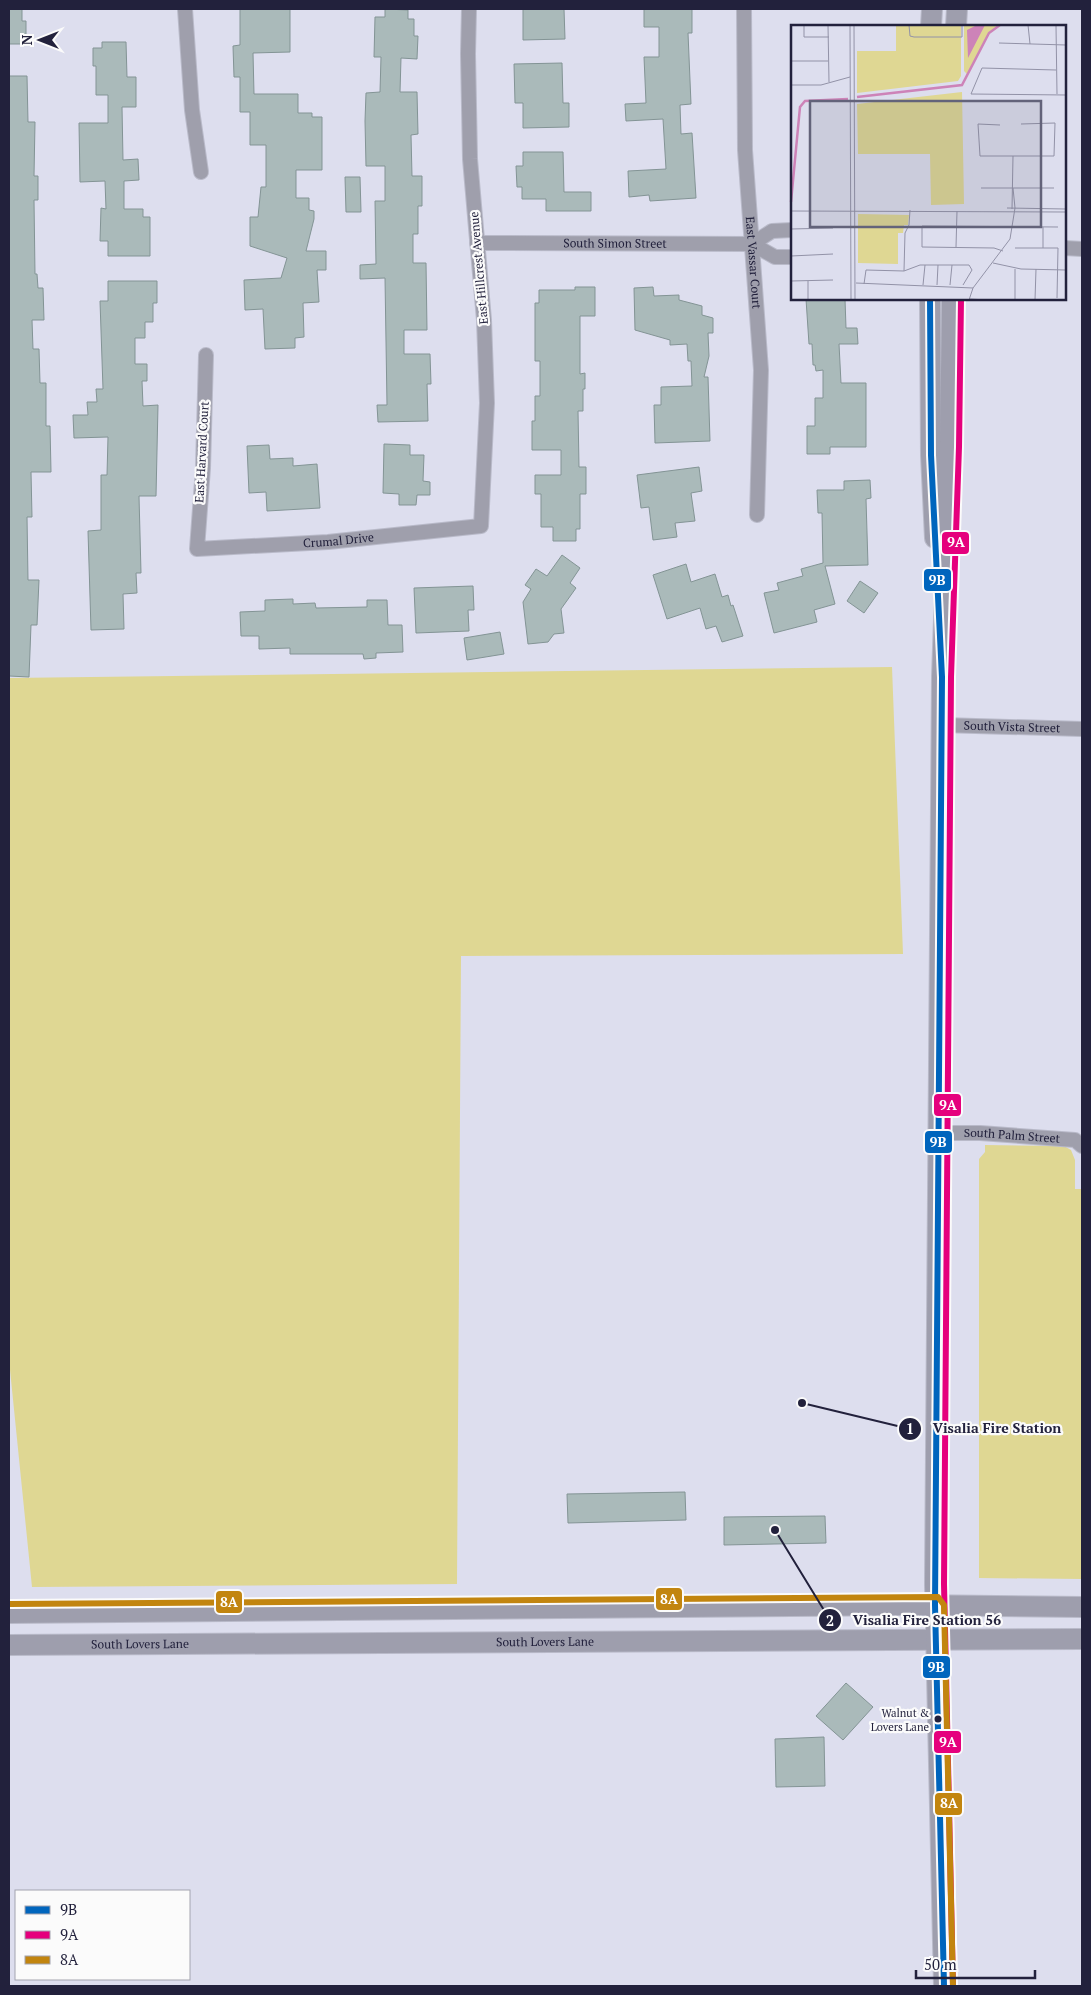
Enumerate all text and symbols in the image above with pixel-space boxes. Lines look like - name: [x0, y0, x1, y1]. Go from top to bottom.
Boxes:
- north arrow: [15, 15, 65, 65]
- inset map: [791, 25, 1066, 300]
- text: N: [17, 34, 36, 45]
- street label: East Hillcrest Avenue: [466, 211, 491, 325]
- street label: East Vassar Court: [743, 216, 765, 310]
- street label: South Simon Street: [563, 235, 667, 251]
- street label: East Harvard Court: [191, 400, 212, 503]
- street label: Crumal Drive: [303, 529, 374, 550]
- line badge: 9A: [941, 531, 970, 555]
- text: 9A: [947, 532, 966, 551]
- line badge: 9B: [923, 568, 952, 592]
- text: 9B: [929, 570, 946, 589]
- street label: South Vista Street: [964, 718, 1061, 735]
- line badge: 9A: [933, 1093, 962, 1117]
- text: 9A: [939, 1095, 958, 1114]
- street label: South Palm Street: [964, 1125, 1061, 1146]
- line badge: 9B: [924, 1130, 953, 1154]
- text: 9B: [930, 1132, 947, 1151]
- callout: Visalia Fire Station: [898, 1414, 1071, 1443]
- text: 1: [906, 1418, 914, 1438]
- text: Visalia Fire Station: [933, 1418, 1061, 1437]
- line badge: 8A: [655, 1587, 683, 1611]
- text: 8A: [660, 1589, 679, 1608]
- line badge: 8A: [215, 1590, 243, 1614]
- text: 8A: [220, 1592, 239, 1611]
- callout: Visalia Fire Station 56: [818, 1606, 1011, 1635]
- text: 2: [826, 1610, 834, 1630]
- text: Visalia Fire Station 56: [853, 1610, 1001, 1629]
- street label: South Lovers Lane: [496, 1634, 594, 1649]
- street label: South Lovers Lane: [91, 1636, 189, 1652]
- line badge: 9B: [922, 1655, 951, 1679]
- text: 9B: [928, 1657, 945, 1676]
- place label: Walnut & Lovers Lane: [871, 1706, 929, 1734]
- marker: Walnut & Lovers Lane: [933, 1714, 943, 1724]
- line badge: 9A: [933, 1730, 962, 1754]
- text: 9A: [939, 1732, 958, 1751]
- line badge: 8A: [934, 1792, 963, 1816]
- text: 8A: [940, 1793, 959, 1812]
- legend: [15, 1890, 190, 1980]
- text: 9B: [60, 1899, 77, 1919]
- text: 9A: [60, 1924, 79, 1944]
- scale bar: [916, 1948, 1035, 1980]
- text: 8A: [60, 1949, 79, 1969]
- text: 50 m: [924, 1954, 957, 1974]

